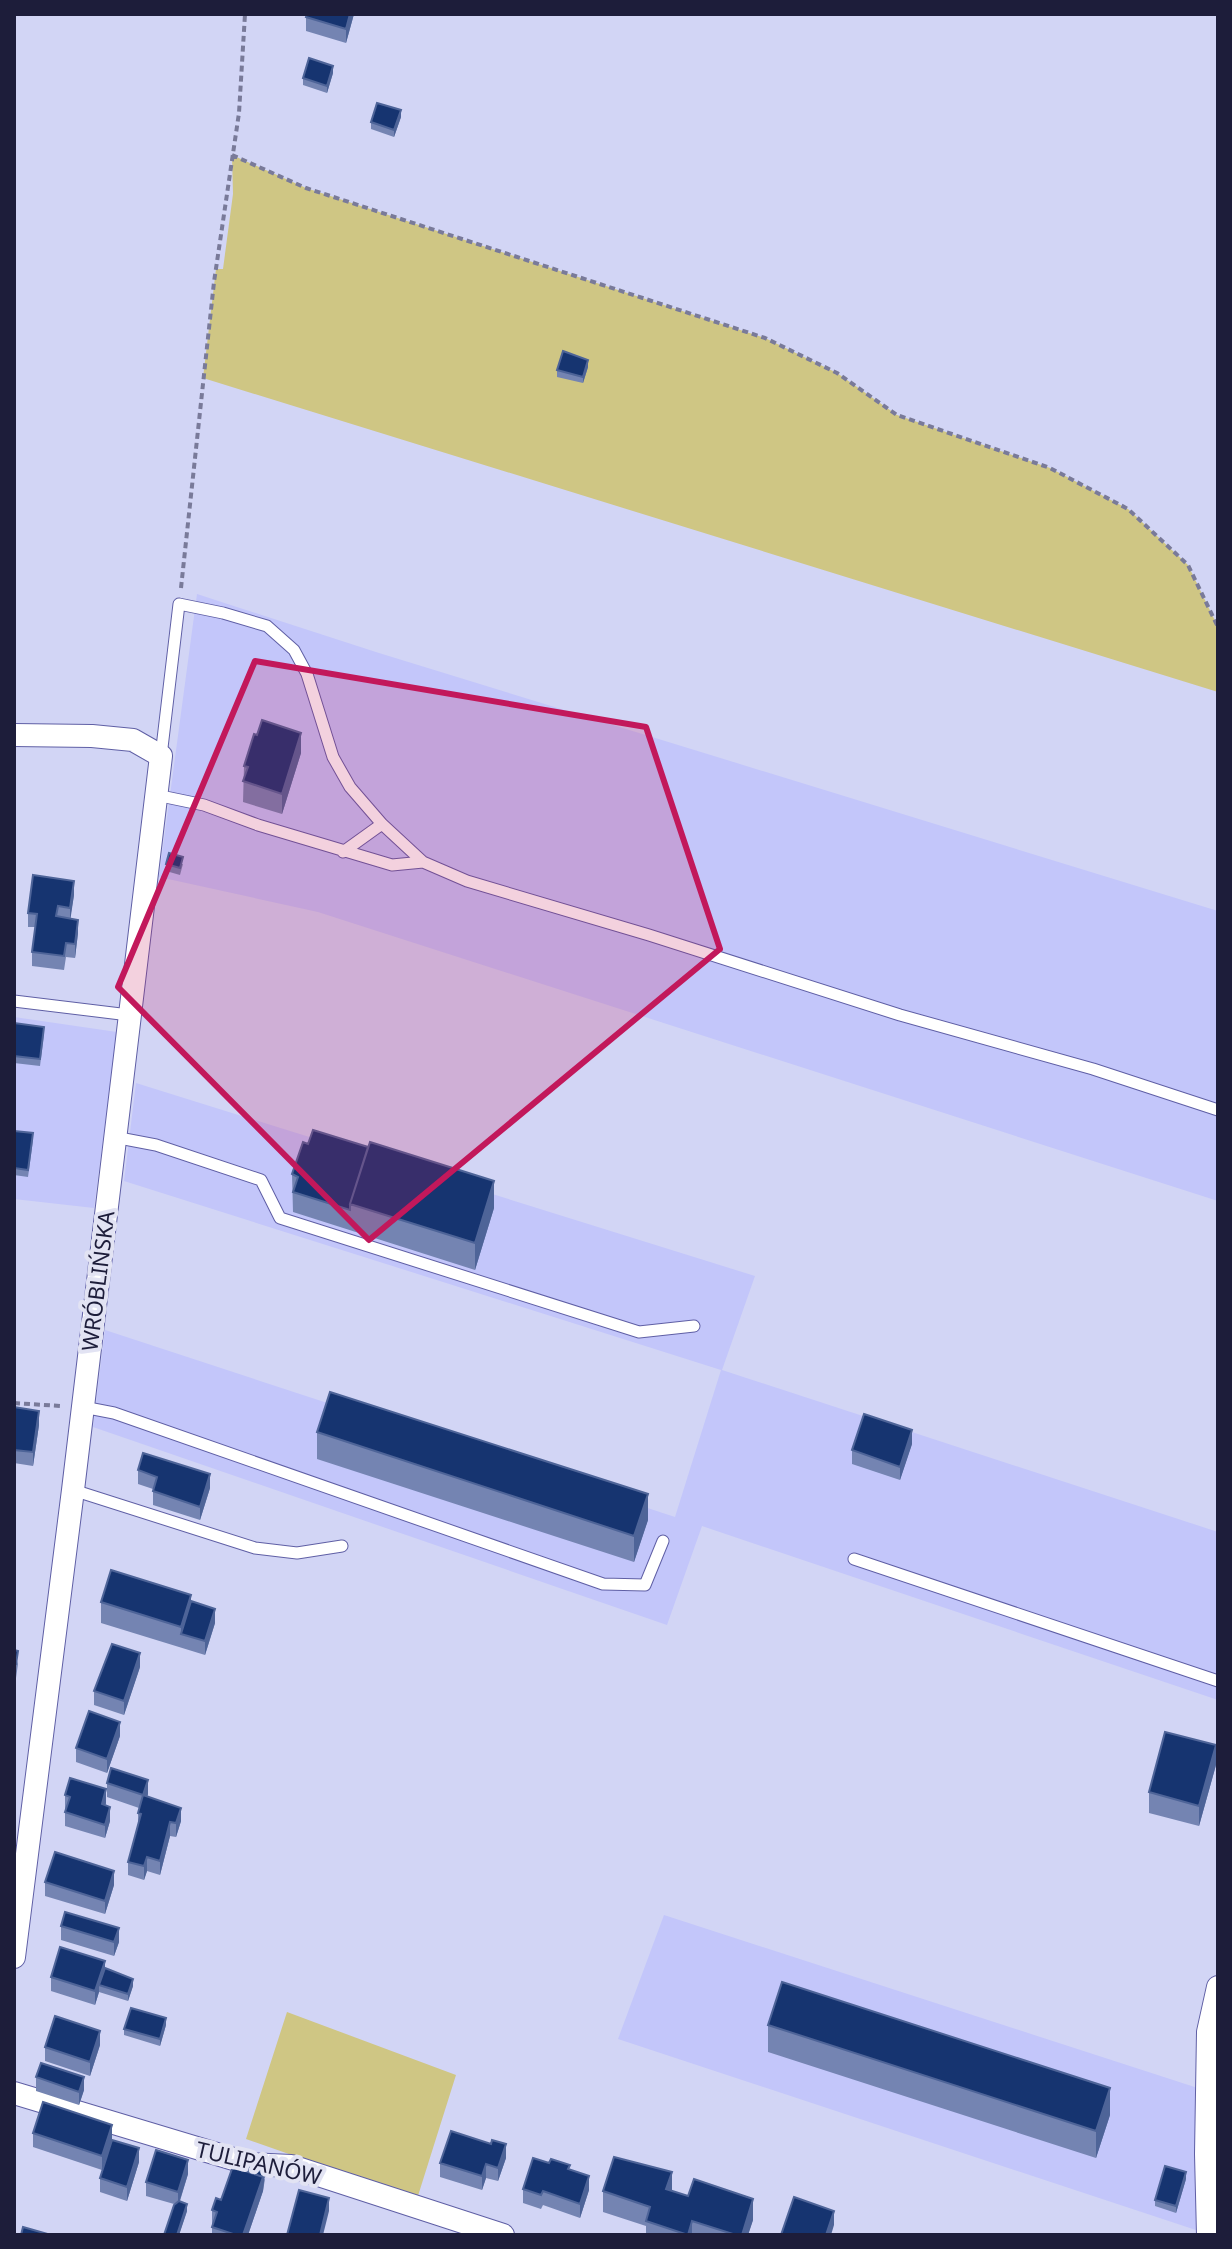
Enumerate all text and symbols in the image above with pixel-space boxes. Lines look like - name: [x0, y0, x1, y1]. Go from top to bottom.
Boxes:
- street label: WRÓBLIŃSKA: [74, 1208, 121, 1353]
- street label: TULIPANÓW: [193, 2133, 325, 2191]

